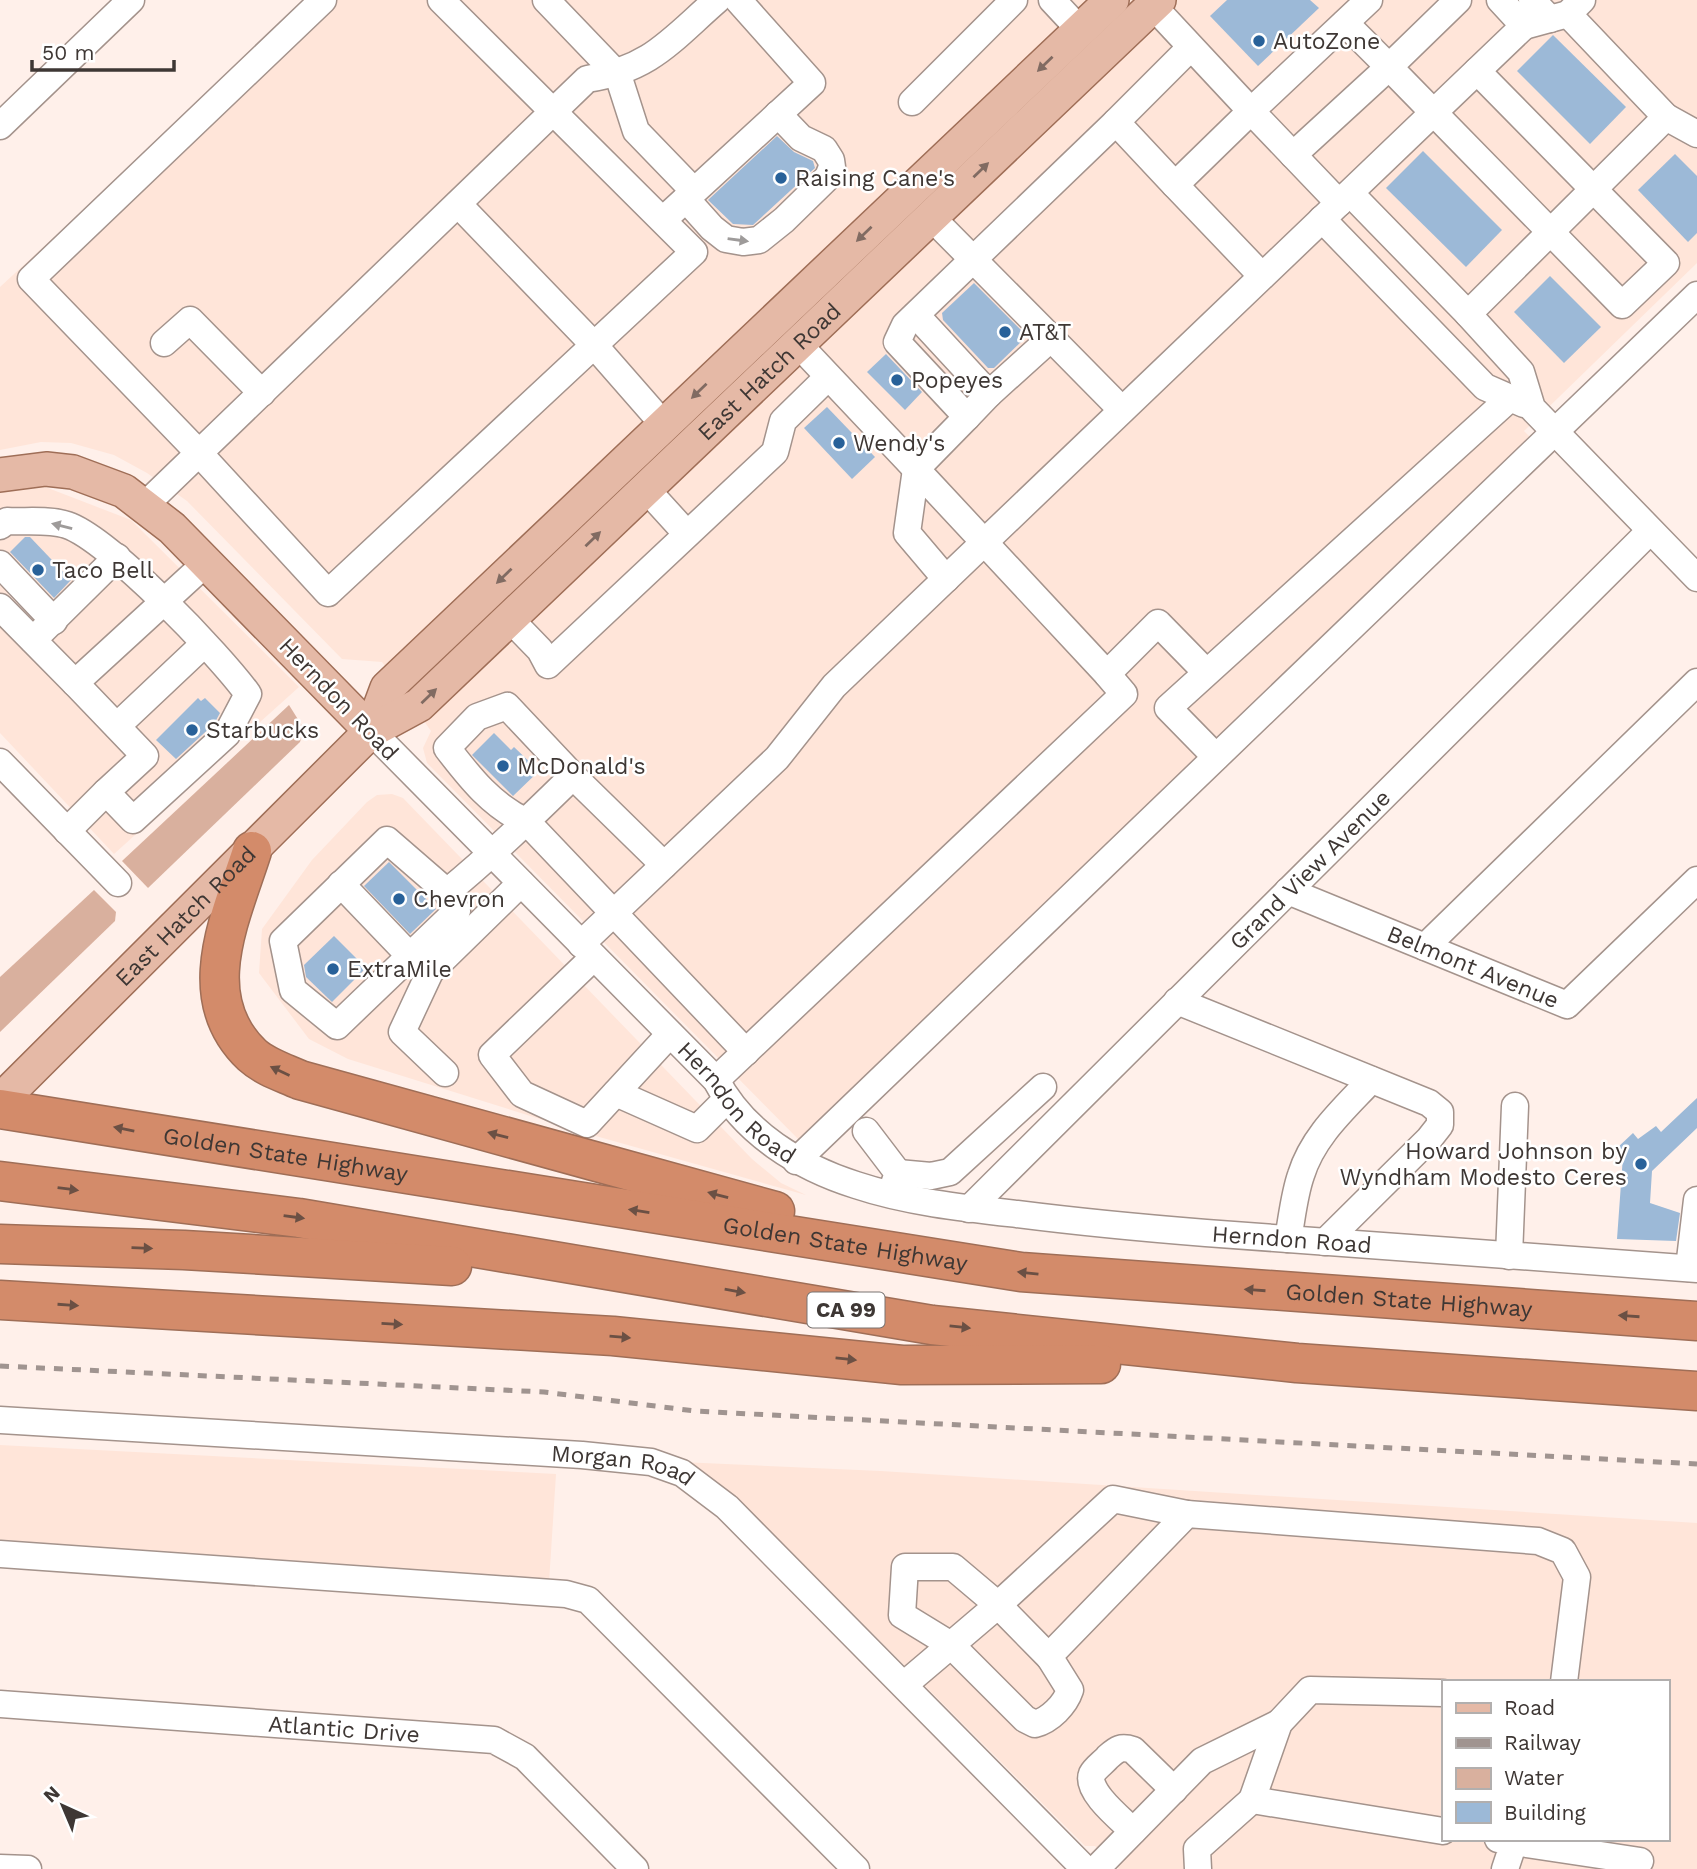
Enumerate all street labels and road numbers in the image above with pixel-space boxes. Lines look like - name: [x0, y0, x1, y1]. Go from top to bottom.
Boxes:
- street label: East Hatch Road: [692, 297, 847, 446]
- street label: Herndon Road: [273, 632, 404, 766]
- street label: Grand View Avenue: [1224, 784, 1396, 956]
- street label: East Hatch Road: [110, 841, 262, 992]
- street label: Belmont Avenue: [1383, 920, 1563, 1014]
- street label: Herndon Road: [672, 1036, 801, 1170]
- street label: Golden State Highway: [161, 1122, 410, 1188]
- street label: Golden State Highway: [721, 1212, 970, 1277]
- street label: Herndon Road: [1211, 1220, 1373, 1259]
- street label: Golden State Highway: [1285, 1278, 1534, 1323]
- road number: CA 99: [808, 1292, 884, 1328]
- street label: Morgan Road: [550, 1440, 700, 1492]
- street label: Atlantic Drive: [267, 1711, 421, 1749]

